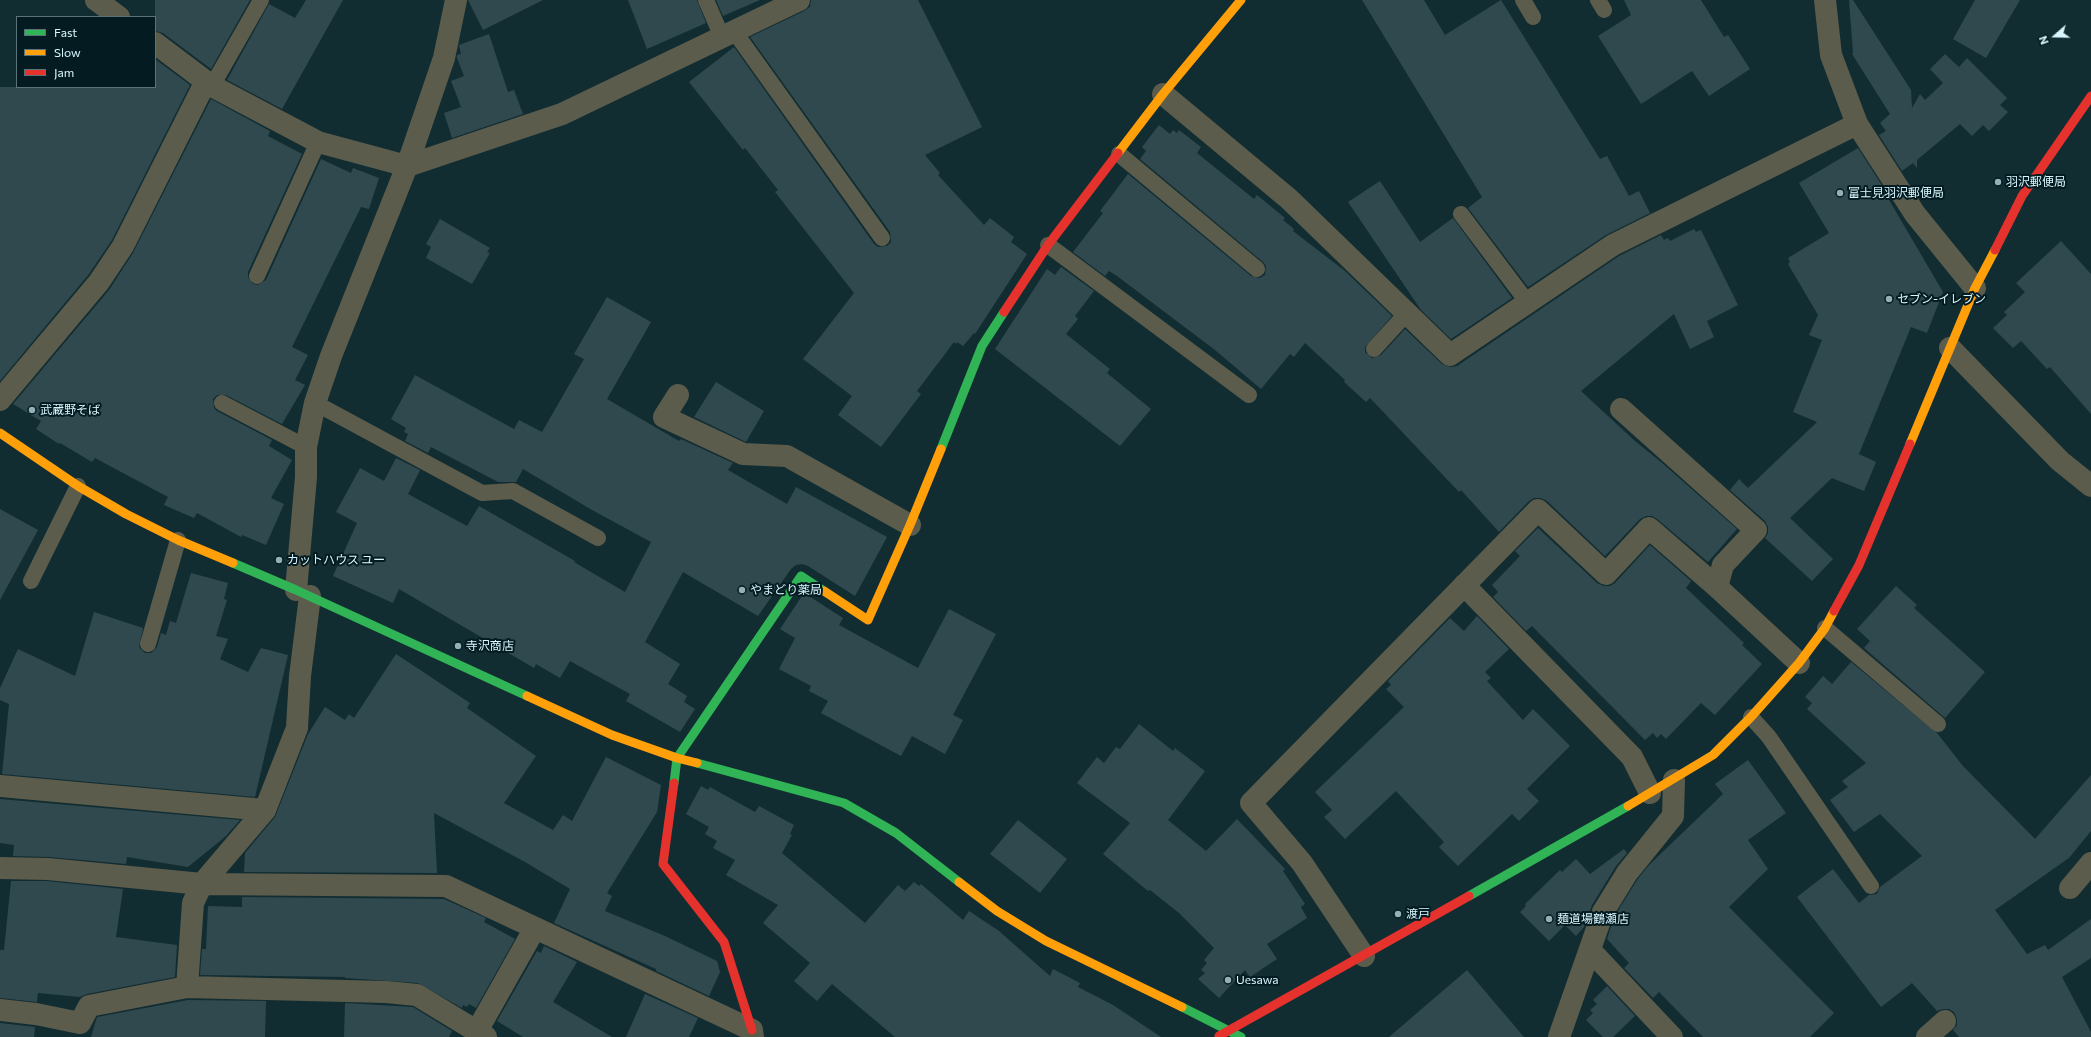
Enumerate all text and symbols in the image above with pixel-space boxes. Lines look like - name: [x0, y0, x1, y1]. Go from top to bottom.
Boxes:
- legend: [16, 16, 156, 88]
- north arrow: [2035, 16, 2075, 56]
- text: Fast: [54, 25, 77, 39]
- text: N: [2036, 34, 2051, 46]
- text: Slow: [54, 45, 81, 59]
- text: Jam: [54, 65, 74, 79]
- place label: 羽沢郵便局: [2006, 175, 2066, 189]
- marker: 羽沢郵便局: [1993, 177, 2003, 187]
- place label: 富士見羽沢郵便局: [1848, 186, 1944, 200]
- marker: 富士見羽沢郵便局: [1835, 188, 1845, 198]
- place label: セブン-イレブン: [1897, 292, 1986, 306]
- marker: セブン-イレブン: [1884, 294, 1894, 304]
- place label: 武蔵野そば: [40, 403, 100, 417]
- marker: 武蔵野そば: [27, 405, 37, 415]
- place label: カットハウス ユー: [287, 553, 385, 567]
- marker: カットハウス ユー: [274, 555, 284, 565]
- place label: やまどり薬局: [750, 583, 822, 597]
- marker: やまどり薬局: [737, 585, 747, 595]
- place label: 寺沢商店: [466, 639, 514, 653]
- marker: 寺沢商店: [453, 641, 463, 651]
- place label: 渡戸: [1406, 907, 1430, 921]
- marker: 渡戸: [1393, 909, 1403, 919]
- place label: 麺道場鶴瀬店: [1557, 912, 1629, 926]
- marker: 麺道場鶴瀬店: [1544, 914, 1554, 924]
- place label: Uesawa: [1236, 973, 1278, 987]
- marker: Uesawa: [1223, 975, 1233, 985]

